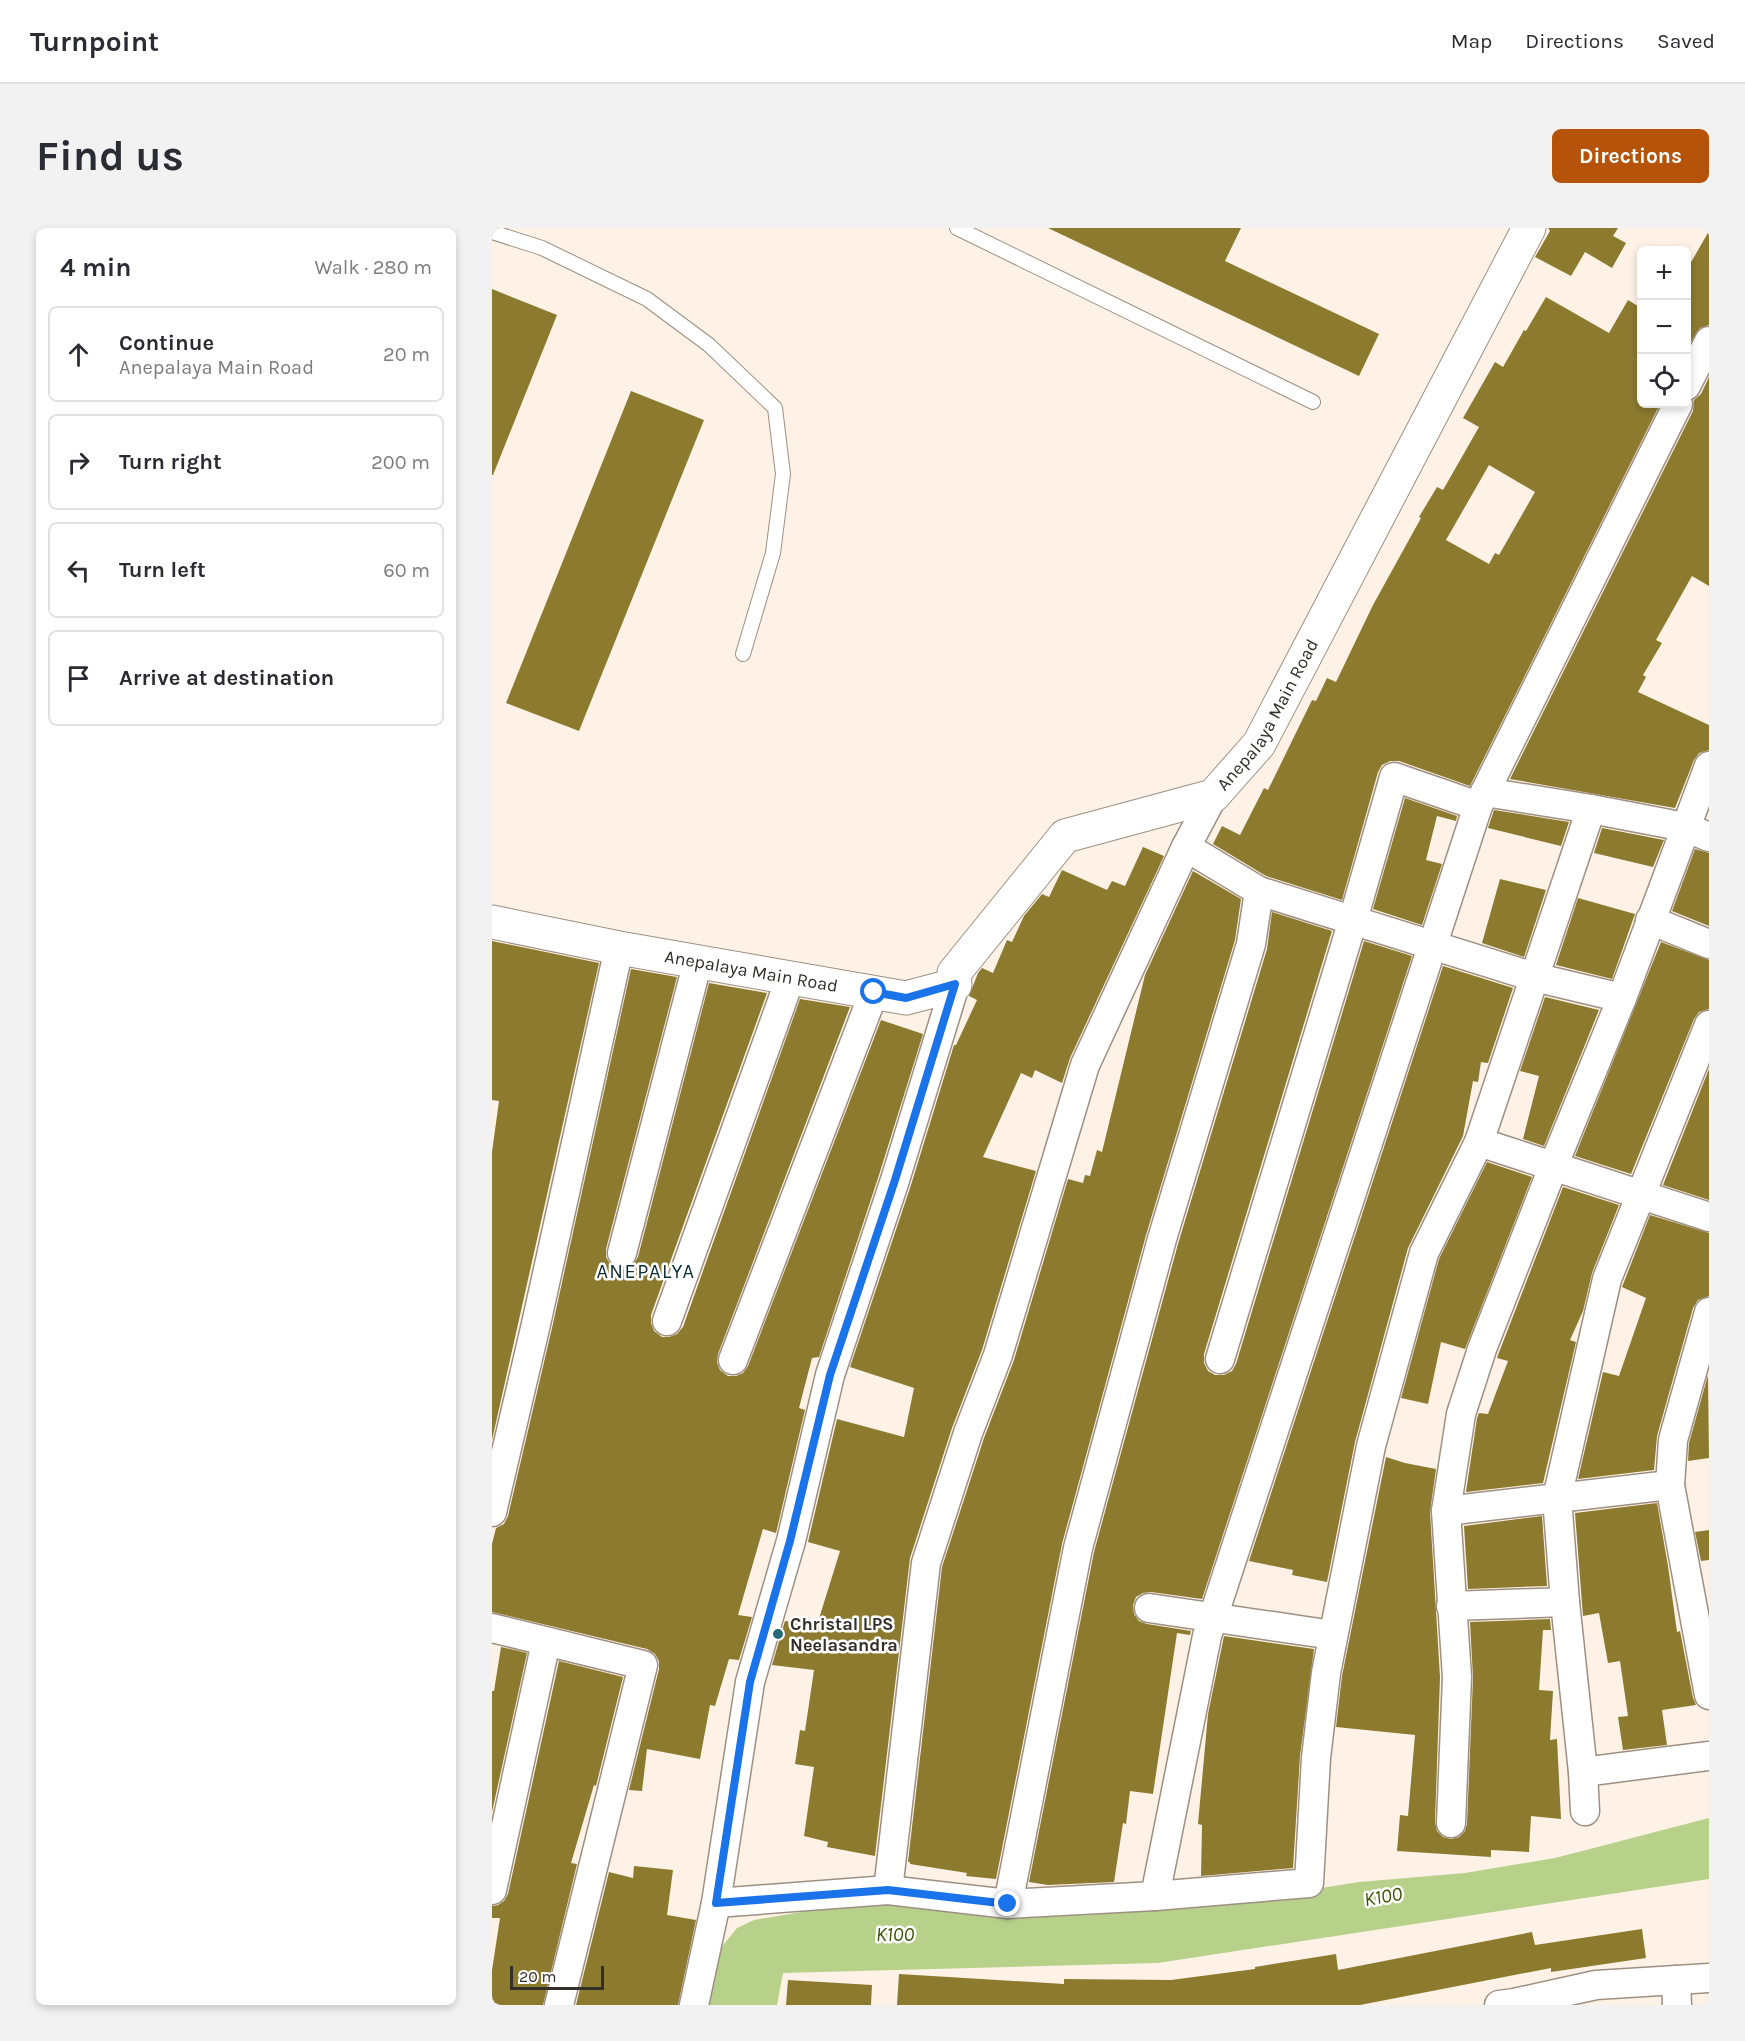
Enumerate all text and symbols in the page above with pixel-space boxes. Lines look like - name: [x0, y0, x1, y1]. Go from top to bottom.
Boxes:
- text: Turnpoint: [30, 25, 159, 58]
- text: Map: [1451, 29, 1492, 53]
- text: Directions: [1525, 29, 1624, 53]
- text: Saved: [1657, 29, 1715, 53]
- button: Directions: [1552, 129, 1709, 183]
- text: Find us: [36, 131, 184, 181]
- map controls: [1637, 246, 1691, 408]
- button: +: [1637, 246, 1691, 300]
- text: 4 min: [60, 252, 131, 283]
- text: Walk · 280 m: [315, 256, 432, 279]
- button: −: [1637, 300, 1691, 354]
- text: Continue: [119, 330, 214, 356]
- icon: ahead: [62, 338, 95, 371]
- text: 20 m: [383, 343, 430, 366]
- button: locate: [1637, 354, 1691, 408]
- text: Anepalaya Main Road: [119, 356, 314, 379]
- icon: right: [62, 446, 95, 479]
- text: Turn right: [119, 449, 222, 475]
- text: 200 m: [371, 451, 430, 474]
- icon: left: [62, 554, 95, 587]
- text: Turn left: [119, 557, 206, 583]
- text: 60 m: [383, 559, 430, 582]
- street label: Anepalaya Main Road: [1212, 635, 1323, 795]
- icon: arrive: [62, 662, 95, 695]
- text: Arrive at destination: [119, 665, 334, 691]
- street label: Anepalaya Main Road: [663, 945, 840, 997]
- route start: [860, 978, 886, 1004]
- district label: ANEPALYA: [596, 1260, 696, 1283]
- place label: Christal LPS Neelasandra: [790, 1613, 898, 1656]
- marker: Christal LPS Neelasandra: [771, 1627, 785, 1641]
- water label: K100: [1362, 1882, 1404, 1911]
- route end: [994, 1890, 1020, 1916]
- water label: K100: [876, 1923, 914, 1946]
- scale bar: [510, 1963, 604, 1990]
- text: 20 m: [519, 1967, 557, 1986]

